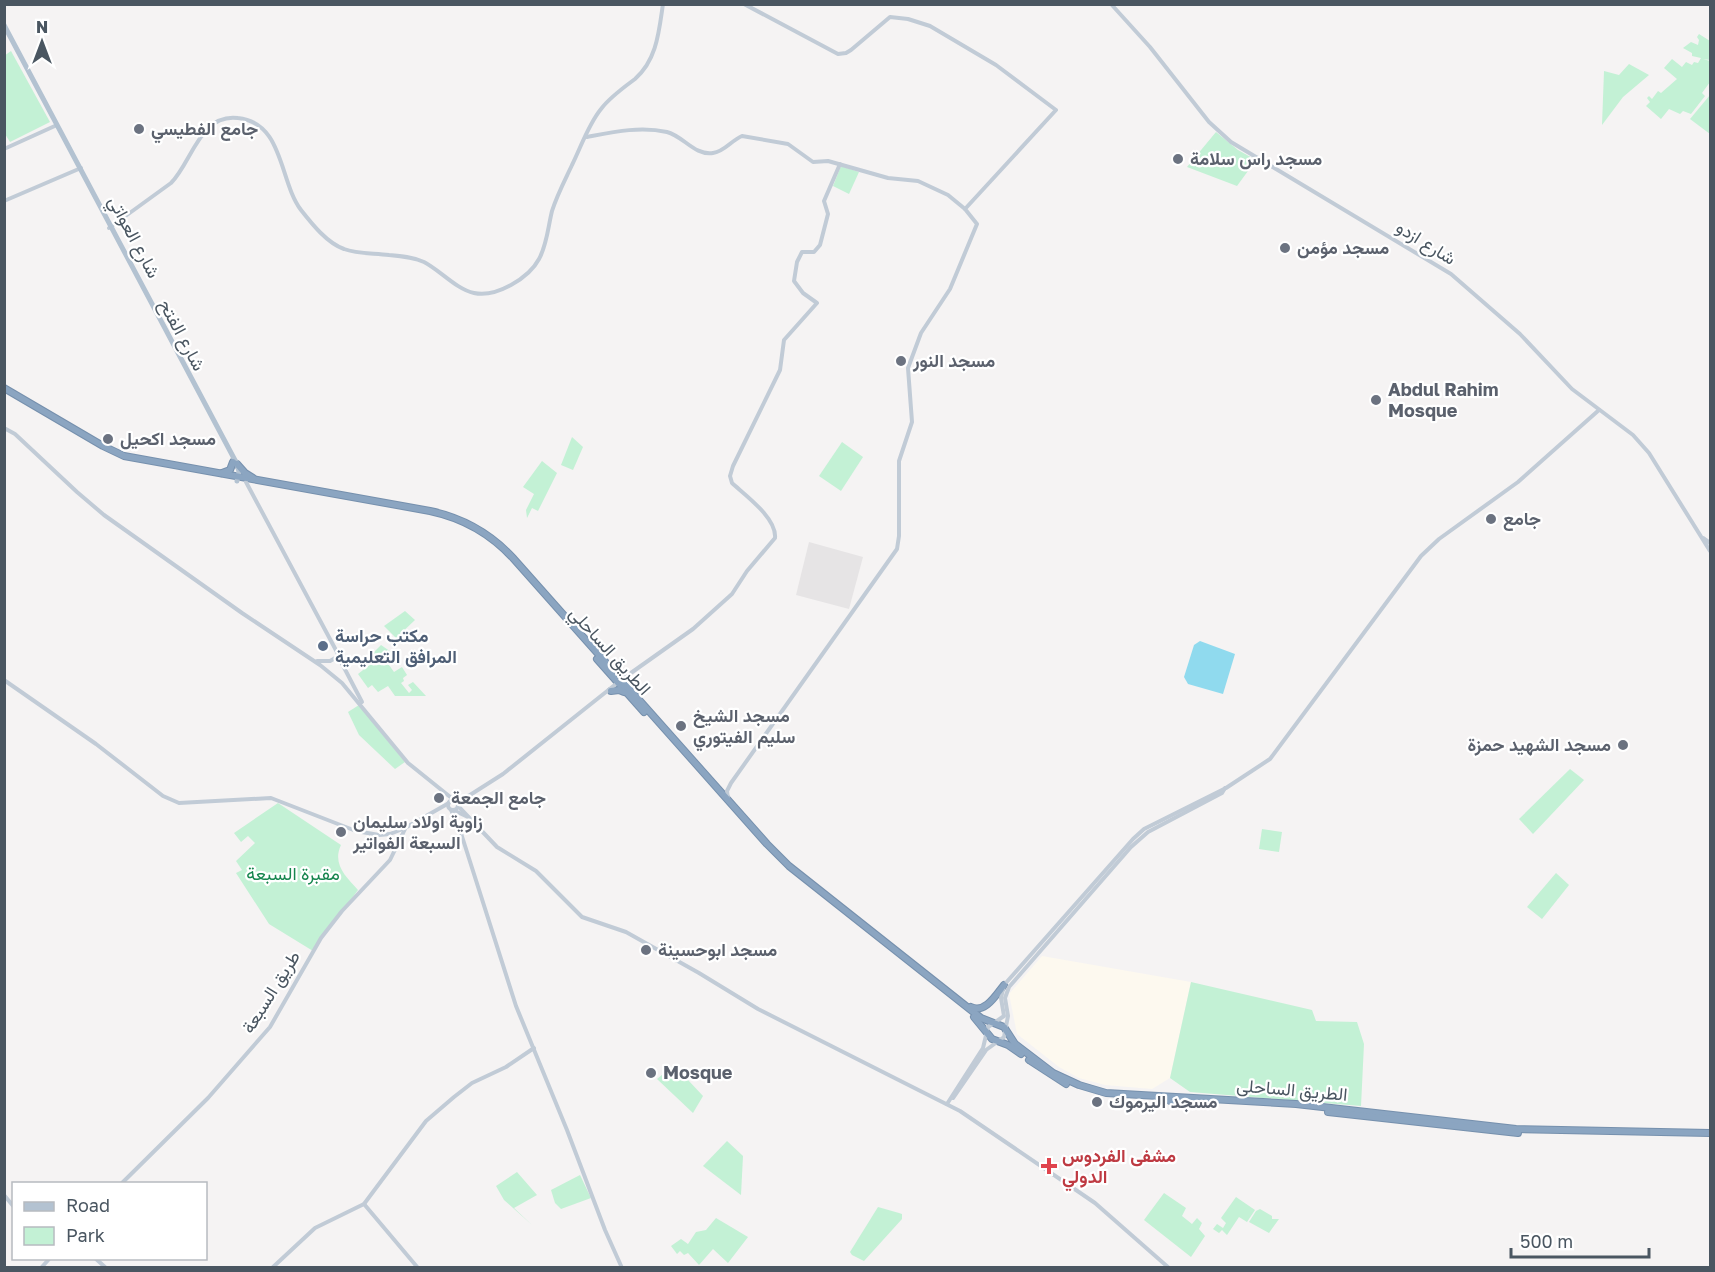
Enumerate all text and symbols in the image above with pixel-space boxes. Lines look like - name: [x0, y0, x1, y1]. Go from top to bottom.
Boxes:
- north arrow: [12, 12, 72, 72]
- text: N: [36, 17, 48, 37]
- place label: جامع الفطيسي: [151, 117, 258, 144]
- marker: جامع الفطيسي: [132, 122, 146, 136]
- place label: مسجد راس سلامة: [1190, 147, 1323, 170]
- marker: مسجد راس سلامة: [1171, 152, 1185, 166]
- street label: شارع العواتي: [100, 192, 166, 284]
- street label: شارع ازدو: [1392, 215, 1460, 271]
- place label: مسجد مؤمن: [1297, 236, 1390, 259]
- marker: مسجد مؤمن: [1278, 241, 1292, 255]
- street label: شارع الفتح: [153, 295, 211, 375]
- place label: مسجد النور: [912, 349, 996, 372]
- marker: مسجد النور: [894, 354, 908, 368]
- place label: Abdul Rahim Mosque: [1388, 378, 1498, 421]
- marker: Abdul Rahim Mosque: [1369, 393, 1383, 407]
- place label: مسجد اكحيل: [120, 427, 216, 450]
- marker: مسجد اكحيل: [101, 432, 115, 446]
- place label: جامع: [1503, 507, 1541, 531]
- marker: جامع: [1484, 512, 1498, 526]
- street label: الطريق الساحلي: [562, 602, 656, 702]
- place label: مكتب حراسة المرافق التعليمية: [335, 624, 457, 668]
- marker: مكتب حراسة المرافق التعليمية: [316, 639, 330, 653]
- place label: مسجد الشيخ سليم الفيتوري: [693, 704, 795, 752]
- marker: مسجد الشيخ سليم الفيتوري: [674, 719, 688, 733]
- place label: مسجد الشهيد حمزة: [1467, 733, 1611, 756]
- marker: مسجد الشهيد حمزة: [1616, 738, 1630, 752]
- place label: جامع الجمعة: [451, 786, 546, 810]
- marker: جامع الجمعة: [432, 791, 446, 805]
- place label: زاوية اولاد سليمان السبعة الفواتير: [352, 810, 483, 854]
- marker: زاوية اولاد سليمان السبعة الفواتير: [334, 825, 348, 839]
- park label: مقبرة السبعة: [246, 862, 340, 885]
- place label: مسجد ابوحسينة: [658, 938, 778, 961]
- marker: مسجد ابوحسينة: [639, 943, 653, 957]
- street label: طريق السبعة: [236, 946, 305, 1037]
- place label: Mosque: [663, 1061, 733, 1083]
- marker: Mosque: [644, 1066, 658, 1080]
- street label: الطريق الساحلى: [1236, 1073, 1348, 1106]
- place label: مسجد اليرموك: [1109, 1090, 1218, 1113]
- marker: مسجد اليرموك: [1090, 1095, 1104, 1109]
- place label: مشفى الفردوس الدولي: [1062, 1144, 1176, 1192]
- marker: مشفى الفردوس الدولي: [1040, 1157, 1058, 1175]
- legend: [12, 1182, 207, 1260]
- text: Road: [66, 1194, 110, 1216]
- scale bar: [1511, 1221, 1649, 1259]
- text: Park: [66, 1224, 105, 1246]
- text: 500 m: [1520, 1230, 1573, 1252]

